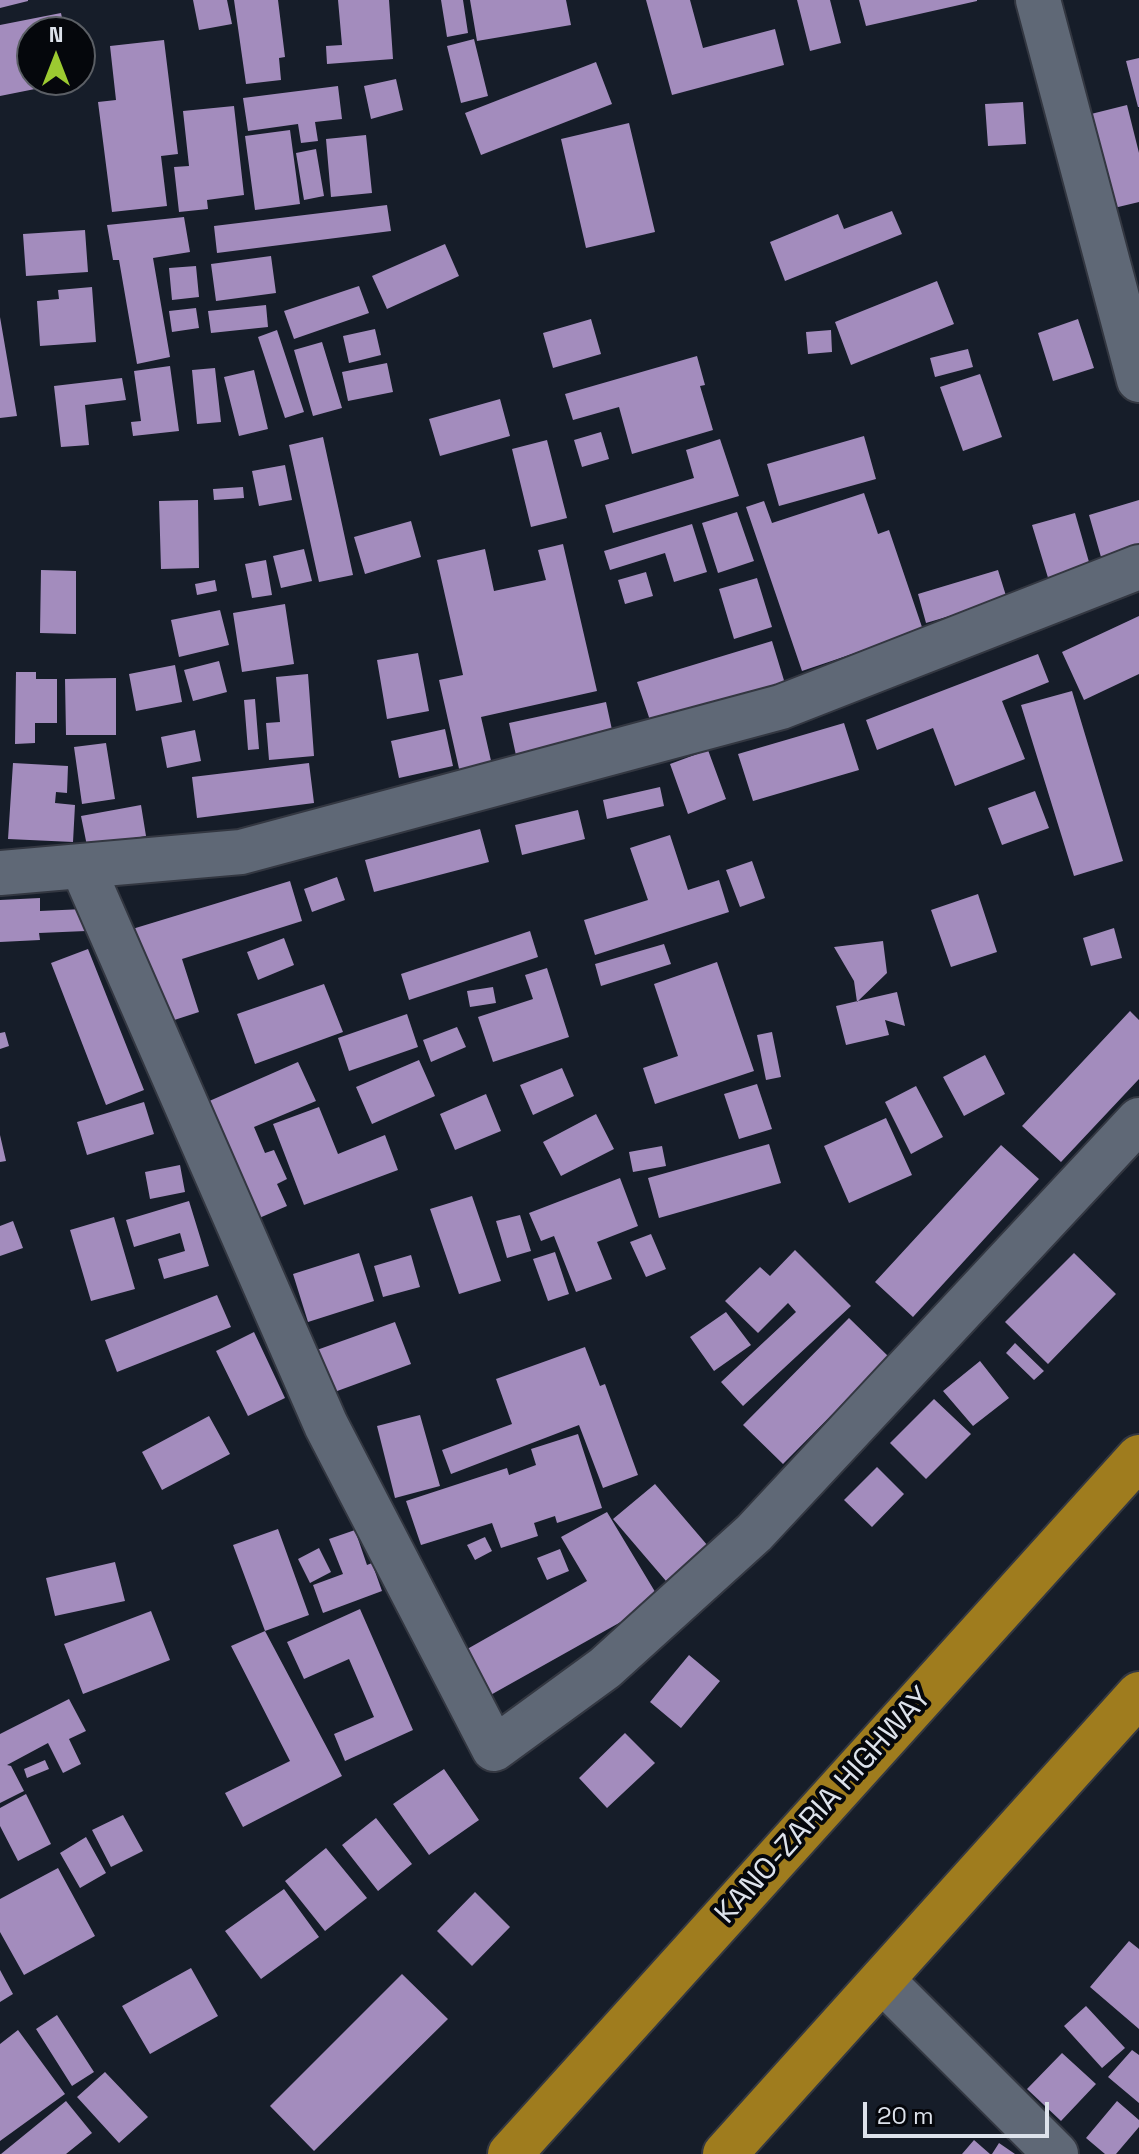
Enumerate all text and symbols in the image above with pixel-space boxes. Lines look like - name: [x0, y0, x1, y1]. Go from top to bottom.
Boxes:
- north arrow: [16, 16, 96, 96]
- text: N: [49, 20, 63, 48]
- street label: KANO-ZARIA HIGHWAY: [708, 1680, 940, 1932]
- scale bar: [867, 2086, 1053, 2136]
- text: 20 m: [877, 2100, 934, 2131]

